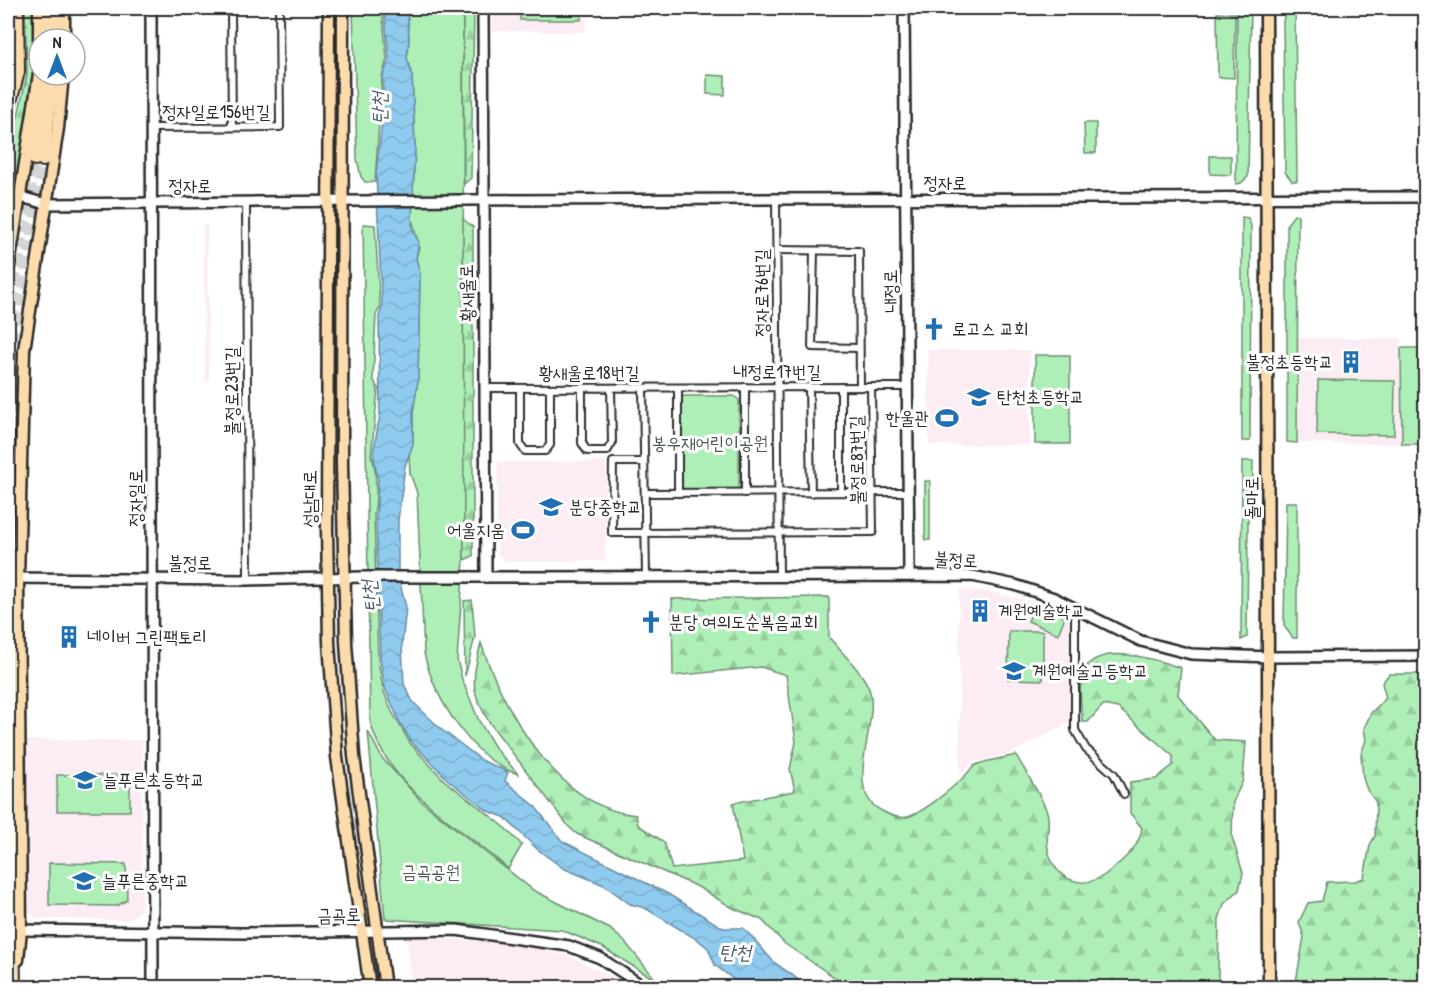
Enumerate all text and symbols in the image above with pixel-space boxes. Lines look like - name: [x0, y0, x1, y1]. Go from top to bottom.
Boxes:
- north arrow: [27, 27, 87, 87]
- text: N: [53, 31, 62, 53]
- water label: 탄천: [365, 90, 392, 124]
- street label: 정자일로156번길: [162, 99, 271, 124]
- street label: 정자로: [923, 170, 967, 195]
- street label: 정자로: [168, 173, 212, 198]
- street label: 정자로76번길: [749, 248, 774, 337]
- street label: 황새울로: [453, 264, 480, 322]
- street label: 내정로: [878, 269, 903, 313]
- church icon: 로고스 교회: [921, 316, 947, 342]
- place label: 로고스 교회: [952, 316, 1029, 341]
- street label: 불정로23번길: [219, 346, 244, 435]
- place label: 불정초등학교: [1246, 349, 1333, 374]
- building icon: 불정초등학교: [1338, 349, 1364, 375]
- street label: 내정로17번길: [733, 359, 821, 384]
- street label: 황새울로18번길: [538, 360, 640, 385]
- school or university icon: 탄천초등학교: [966, 384, 992, 410]
- place label: 탄천초등학교: [997, 384, 1084, 409]
- place label: 한울관: [886, 405, 929, 430]
- sports icon: 한울관: [934, 405, 960, 431]
- street label: 불정로87번길: [843, 415, 870, 505]
- park label: 봉우재어린이공원: [652, 430, 768, 455]
- street label: 정자일로: [123, 469, 148, 527]
- street label: 성남대로: [297, 470, 322, 528]
- street label: 돌마로: [1239, 476, 1264, 520]
- school or university icon: 분당중학교: [538, 494, 564, 520]
- place label: 분당중학교: [569, 494, 641, 519]
- place label: 어울지움: [447, 517, 505, 542]
- sports icon: 어울지움: [510, 517, 536, 543]
- street label: 불정로: [934, 546, 978, 573]
- street label: 불정로: [168, 550, 212, 575]
- water label: 탄천: [354, 577, 385, 614]
- building icon: 계원예술학교: [967, 598, 993, 624]
- place label: 계원예술학교: [998, 598, 1085, 623]
- church icon: 분당 여의도순복음교회: [638, 609, 664, 635]
- place label: 분당 여의도순복음교회: [669, 609, 818, 634]
- building icon: 네이버 그린팩토리: [56, 624, 82, 650]
- place label: 네이버 그린팩토리: [87, 624, 207, 649]
- school or university icon: 계원예술고등학교: [1001, 658, 1027, 684]
- place label: 계원예술고등학교: [1032, 658, 1148, 683]
- school or university icon: 늘푸른초등학교: [72, 767, 98, 793]
- place label: 늘푸른초등학교: [103, 767, 204, 792]
- park label: 금곡공원: [402, 859, 460, 884]
- school or university icon: 늘푸른중학교: [71, 868, 97, 894]
- place label: 늘푸른중학교: [102, 868, 189, 893]
- street label: 금곡로: [317, 902, 361, 927]
- water label: 탄천: [719, 938, 753, 965]

